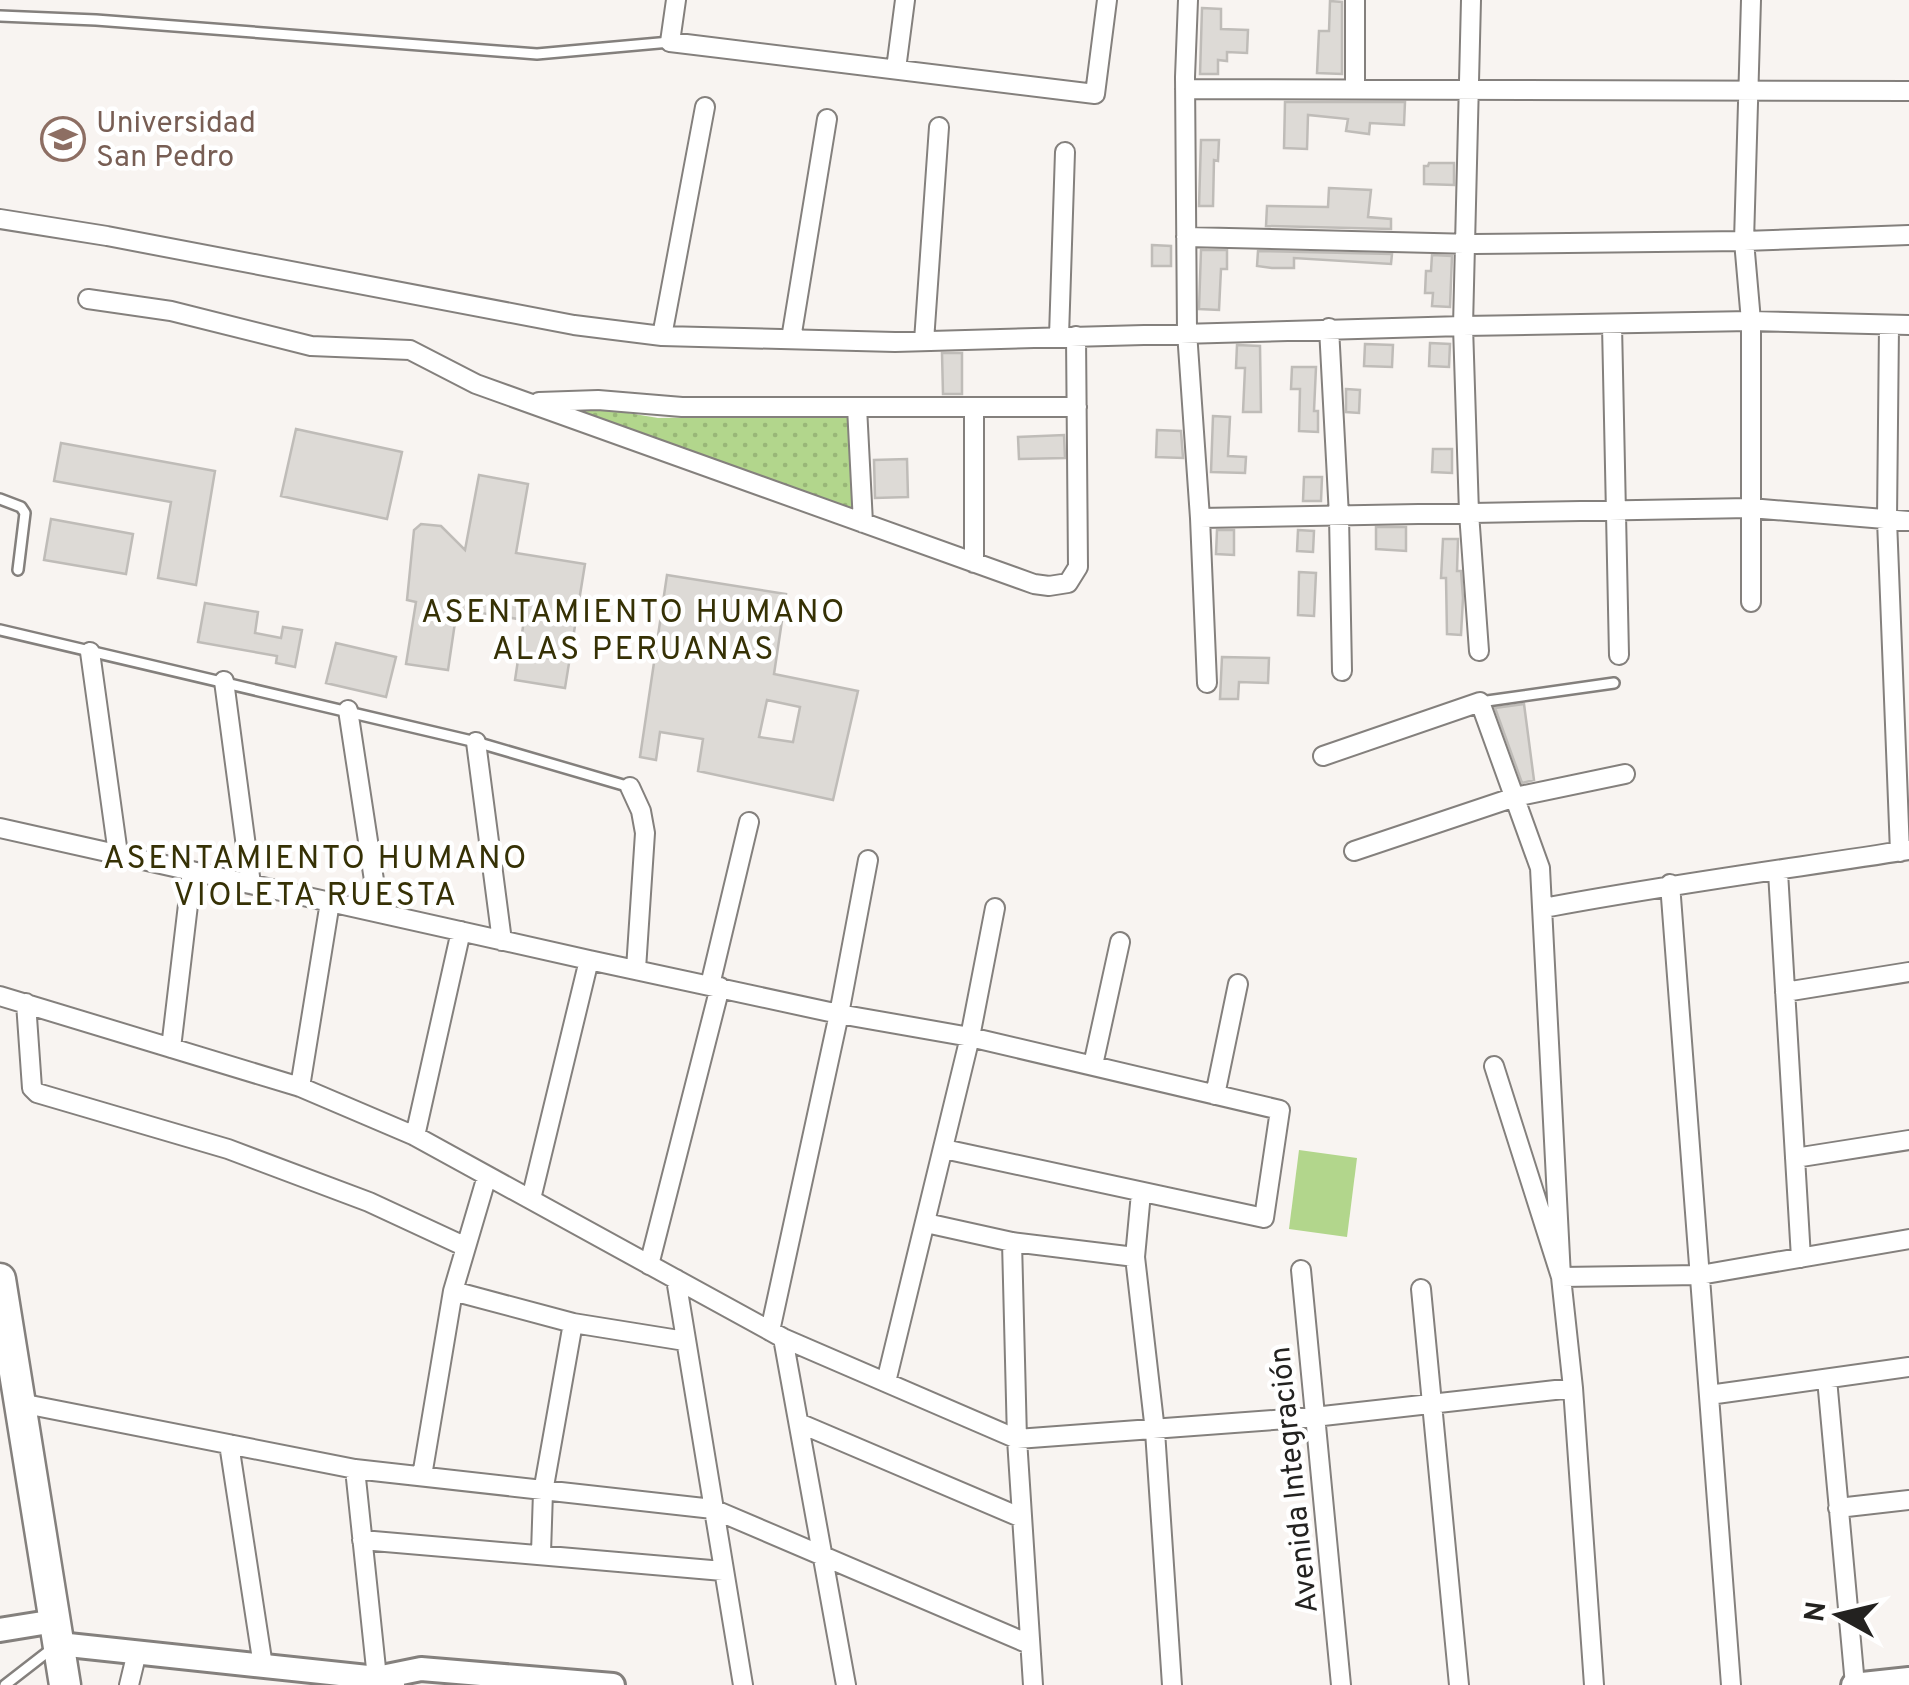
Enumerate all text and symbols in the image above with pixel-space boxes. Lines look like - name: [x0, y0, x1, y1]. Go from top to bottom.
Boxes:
- place label: Universidad San Pedro: [96, 106, 256, 177]
- school or university icon: Universidad San Pedro: [40, 116, 86, 162]
- district label: ASENTAMIENTO HUMANO ALAS PERUANAS: [421, 594, 847, 671]
- district label: ASENTAMIENTO HUMANO VIOLETA RUESTA: [103, 840, 529, 917]
- street label: Avenida Integración: [1263, 1345, 1328, 1615]
- north arrow: [1789, 1565, 1889, 1665]
- text: N: [1798, 1599, 1836, 1624]

